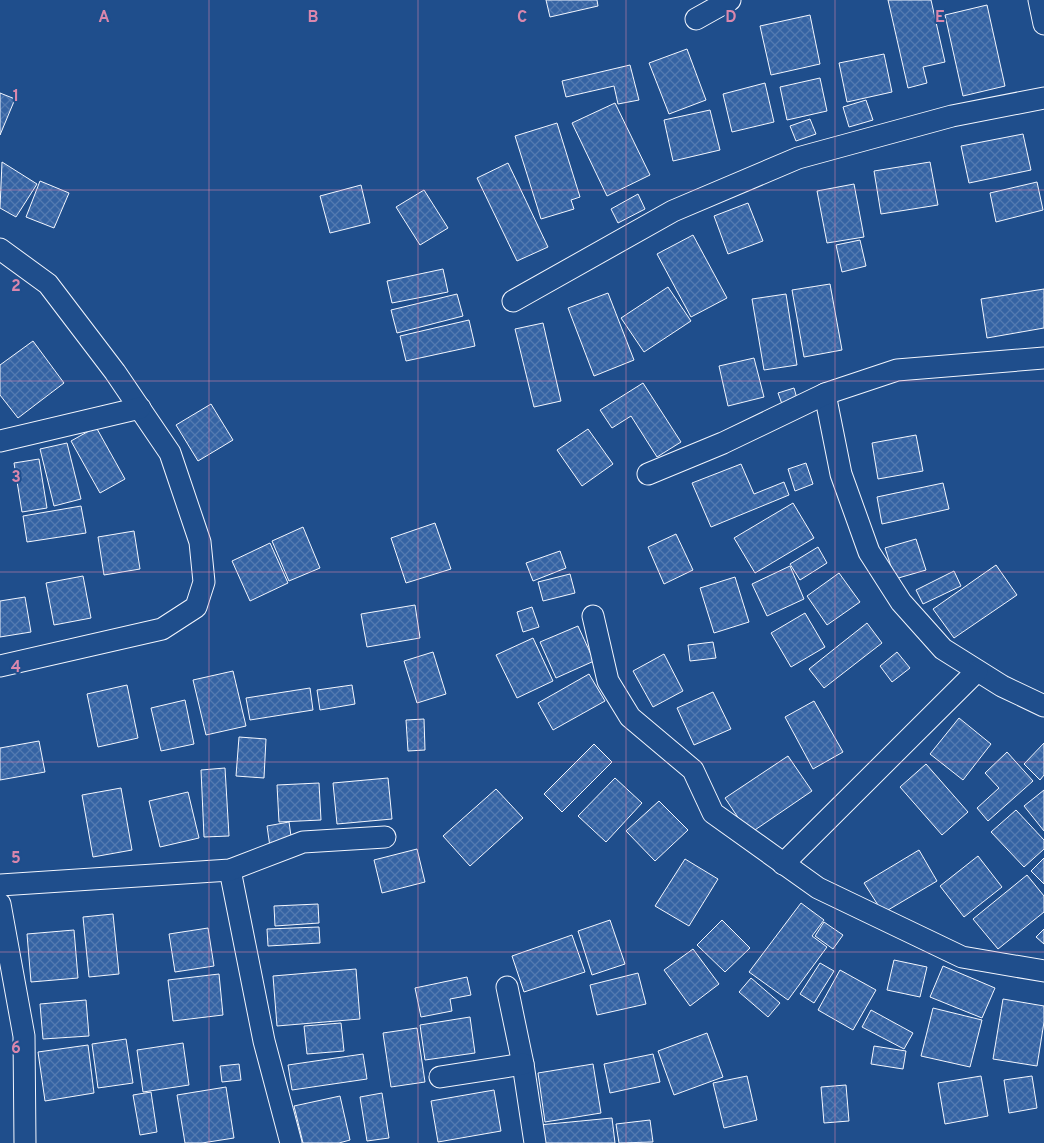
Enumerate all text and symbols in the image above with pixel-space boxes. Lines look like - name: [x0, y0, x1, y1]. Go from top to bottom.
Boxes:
- text: A: [98, 8, 110, 28]
- text: B: [307, 8, 319, 28]
- text: C: [517, 8, 527, 28]
- text: D: [725, 8, 737, 28]
- text: E: [935, 8, 945, 28]
- text: 1: [13, 87, 19, 107]
- text: 2: [11, 277, 21, 297]
- text: 3: [11, 468, 21, 488]
- text: 4: [11, 658, 21, 678]
- text: 5: [11, 849, 21, 869]
- text: 6: [11, 1039, 21, 1059]

